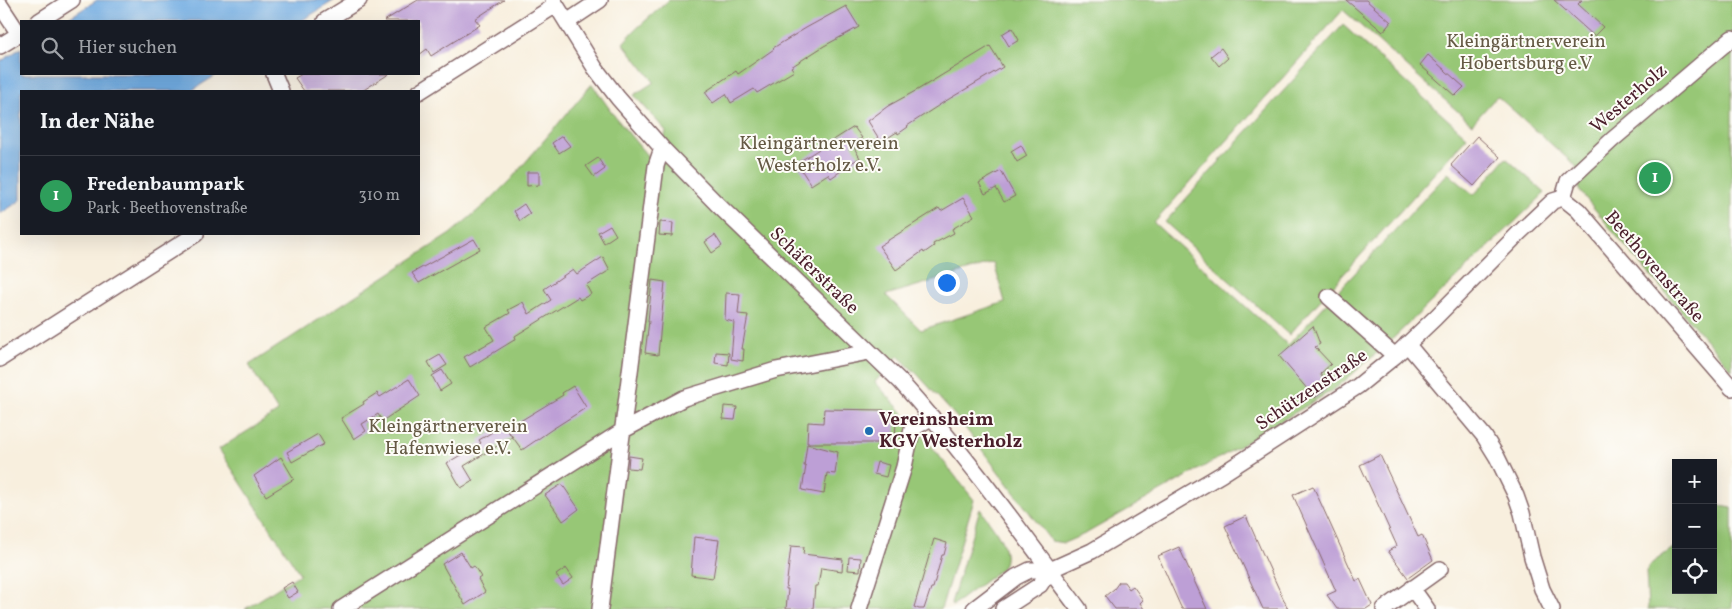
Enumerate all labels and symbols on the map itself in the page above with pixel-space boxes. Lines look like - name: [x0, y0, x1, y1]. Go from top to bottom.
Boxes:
- park label: Kleingärtnerverein Hobertsburg e.V: [1446, 29, 1606, 77]
- street label: Westerholz: [1585, 58, 1673, 140]
- park label: Kleingärtnerverein Westerholz e.V.: [739, 131, 899, 179]
- pin: 1: [1639, 159, 1671, 197]
- street label: Beethovenstraße: [1598, 205, 1710, 329]
- street label: Schäferstraße: [763, 222, 865, 320]
- your location: [934, 270, 960, 296]
- street label: Schützenstraße: [1251, 343, 1373, 437]
- place label: Vereinsheim KGV Westerholz: [879, 407, 1022, 455]
- park label: Kleingärtnerverein Hafenwiese e.V.: [368, 414, 528, 462]
- marker: Vereinsheim KGV Westerholz: [863, 425, 875, 437]

